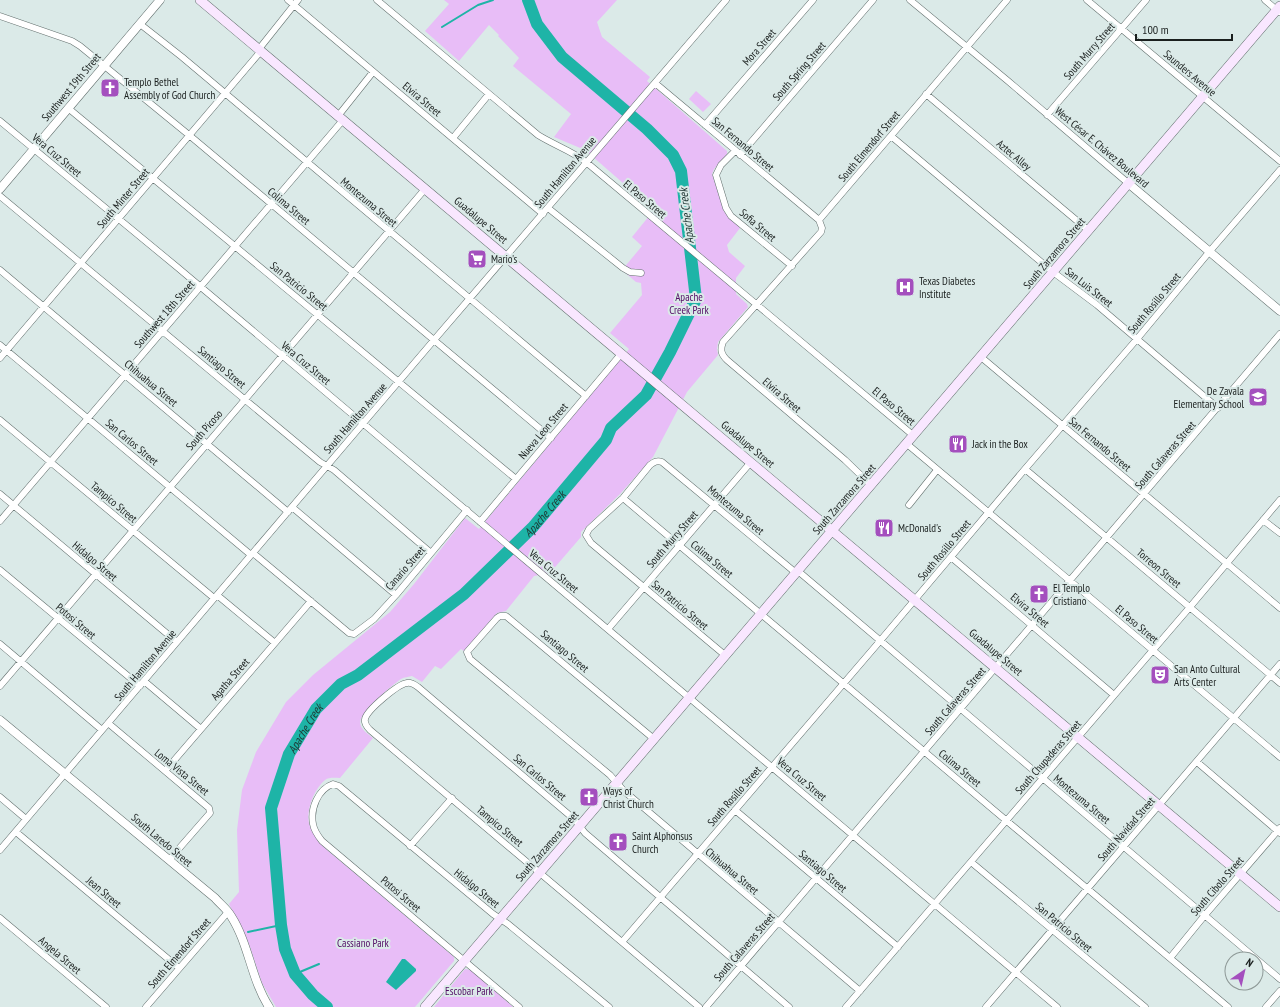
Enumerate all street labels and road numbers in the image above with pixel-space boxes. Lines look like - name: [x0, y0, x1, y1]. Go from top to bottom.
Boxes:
- street label: South Murry Street: [1060, 20, 1118, 82]
- street label: Mora Street: [739, 26, 779, 68]
- street label: South Spring Street: [769, 38, 829, 104]
- street label: Saunders Avenue: [1161, 47, 1220, 99]
- street label: Southwest 19th Street: [38, 50, 104, 124]
- street label: Elvira Street: [400, 79, 444, 119]
- street label: West César E. Chávez Boulevard: [1052, 103, 1152, 191]
- street label: South Elmendorf Street: [835, 108, 903, 184]
- street label: San Fernando Street: [709, 114, 777, 174]
- street label: Vera Cruz Street: [29, 130, 85, 180]
- street label: South Hamilton Avenue: [531, 133, 599, 211]
- street label: Aztec Alley: [994, 136, 1035, 174]
- street label: South Minter Street: [94, 165, 152, 231]
- street label: Montezuma Street: [338, 174, 400, 230]
- street label: El Paso Street: [620, 177, 670, 221]
- street label: Colima Street: [265, 184, 313, 228]
- street label: Guadalupe Street: [451, 194, 511, 246]
- street label: Sofia Street: [737, 206, 779, 244]
- street label: South Zarzamora Street: [1020, 214, 1088, 292]
- street label: San Patricio Street: [267, 259, 331, 313]
- street label: San Luis Street: [1062, 264, 1116, 310]
- street label: South Rosillo Street: [1124, 270, 1184, 336]
- street label: Southwest 18th Street: [131, 277, 197, 351]
- street label: Vera Cruz Street: [278, 338, 334, 388]
- street label: Santiago Street: [195, 343, 249, 391]
- street label: Chihuahua Street: [121, 357, 181, 409]
- street label: Elvira Street: [760, 374, 804, 416]
- street label: South Hamilton Avenue: [320, 379, 390, 456]
- street label: El Paso Street: [869, 384, 919, 428]
- street label: Nueva Leon Street: [515, 400, 571, 462]
- street label: South Picoso: [183, 407, 225, 453]
- street label: San Fernando Street: [1066, 414, 1134, 474]
- street label: San Carlos Street: [103, 416, 161, 468]
- street label: Guadalupe Street: [718, 418, 778, 470]
- street label: South Calaveras Street: [1132, 418, 1198, 492]
- street label: South Zarzamora Street: [809, 461, 879, 537]
- street label: Tampico Street: [88, 479, 140, 525]
- street label: Montezuma Street: [705, 482, 767, 538]
- street label: South Murry Street: [643, 508, 701, 570]
- street label: South Rosillo Street: [914, 517, 974, 583]
- street label: Colima Street: [688, 537, 736, 581]
- street label: Hidalgo Street: [70, 538, 120, 584]
- street label: Canario Street: [382, 543, 428, 593]
- street label: Torreon Street: [1134, 545, 1184, 591]
- street label: Vera Cruz Street: [526, 546, 582, 596]
- street label: San Patricio Street: [649, 577, 711, 633]
- street label: Elvira Street: [1008, 590, 1052, 630]
- street label: Potosi Street: [53, 600, 99, 642]
- street label: El Paso Street: [1112, 602, 1162, 646]
- street label: South Hamilton Avenue: [111, 626, 179, 704]
- street label: Guadalupe Street: [966, 626, 1026, 678]
- street label: Santiago Street: [538, 627, 592, 675]
- street label: Agatha Street: [208, 655, 252, 703]
- street label: South Calaveras Street: [922, 664, 988, 738]
- street label: South Chupaderas Street: [1012, 717, 1084, 797]
- street label: Loma Vista Street: [152, 746, 212, 798]
- street label: Colima Street: [936, 746, 984, 790]
- street label: San Carlos Street: [511, 751, 569, 803]
- street label: Vera Cruz Street: [774, 754, 830, 804]
- street label: South Rosillo Street: [704, 763, 764, 829]
- street label: Montezuma Street: [1051, 771, 1113, 827]
- street label: South Navidad Street: [1094, 794, 1158, 864]
- street label: Tampico Street: [474, 803, 526, 849]
- street label: South Zarzamora Street: [512, 808, 582, 884]
- street label: South Laredo Street: [129, 810, 195, 870]
- street label: Chihuahua Street: [702, 845, 762, 897]
- street label: Santiago Street: [796, 847, 850, 895]
- street label: South Cibolo Street: [1188, 854, 1246, 918]
- street label: Hidalgo Street: [451, 865, 503, 911]
- street label: Jean Street: [83, 873, 124, 911]
- street label: Potosi Street: [378, 873, 424, 915]
- street label: San Patricio Street: [1033, 899, 1095, 955]
- street label: South Calaveras Street: [711, 910, 777, 984]
- street label: South Elmendorf Street: [145, 915, 213, 991]
- street label: Angela Street: [36, 933, 84, 977]

